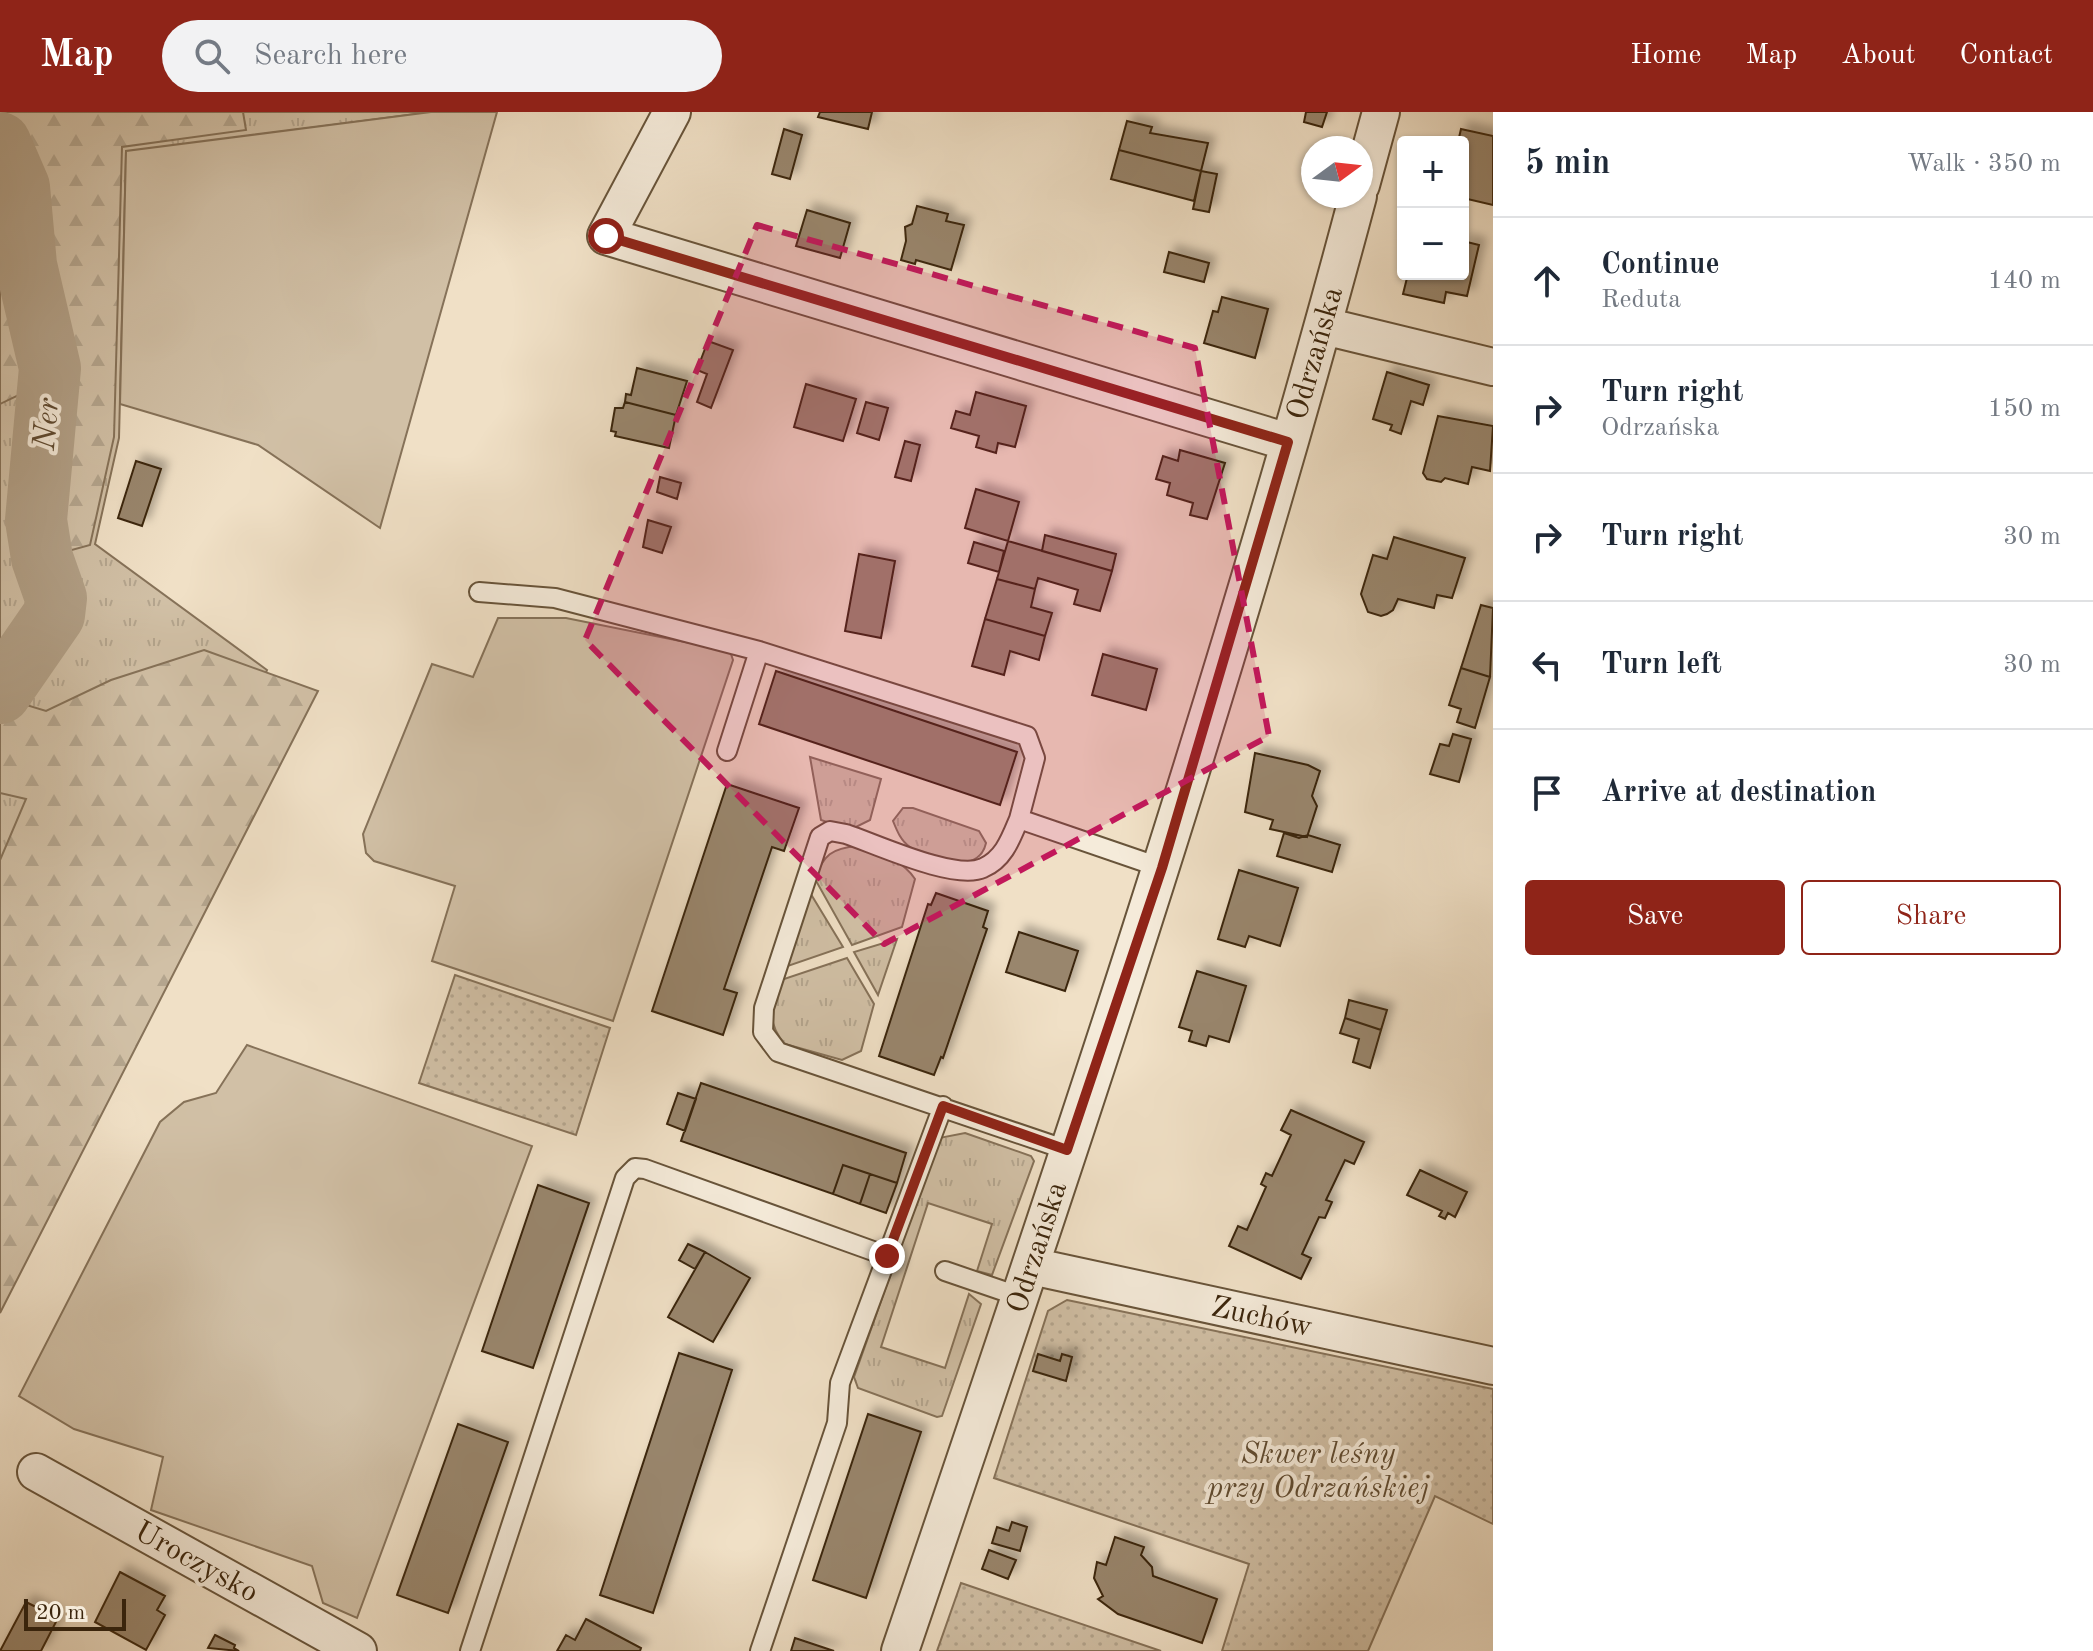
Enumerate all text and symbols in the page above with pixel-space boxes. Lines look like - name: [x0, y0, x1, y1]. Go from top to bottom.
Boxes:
- search box: [162, 20, 722, 92]
- icon: search: [190, 34, 234, 78]
- text: Map: [40, 37, 114, 75]
- text: Search here: [254, 41, 407, 71]
- text: Home: [1630, 42, 1701, 70]
- text: Map: [1745, 42, 1797, 70]
- text: About: [1841, 42, 1916, 70]
- text: Contact: [1960, 42, 2053, 70]
- north arrow: [1301, 136, 1373, 208]
- map controls: [1397, 136, 1469, 280]
- button: +: [1397, 136, 1469, 208]
- text: 5 min: [1525, 147, 1610, 181]
- text: Walk · 350 m: [1907, 151, 2061, 177]
- button: −: [1397, 208, 1469, 280]
- route start: [588, 218, 624, 254]
- text: Continue: [1601, 250, 1720, 280]
- icon: ahead: [1525, 259, 1569, 303]
- text: 140 m: [1988, 268, 2061, 294]
- street label: Odrzańska: [1283, 284, 1349, 423]
- text: Reduta: [1601, 287, 1681, 313]
- text: Turn right: [1601, 378, 1743, 408]
- icon: right: [1525, 387, 1569, 431]
- water label: Ner: [30, 396, 66, 453]
- text: 150 m: [1988, 396, 2061, 422]
- text: Odrzańska: [1601, 415, 1719, 441]
- icon: right: [1525, 515, 1569, 559]
- text: Turn right: [1601, 522, 1743, 552]
- text: 30 m: [2003, 524, 2061, 550]
- icon: left: [1525, 643, 1569, 687]
- text: Turn left: [1601, 650, 1722, 680]
- text: 30 m: [2003, 652, 2061, 678]
- icon: arrive: [1525, 771, 1569, 815]
- text: Arrive at destination: [1601, 778, 1876, 808]
- button: Save: [1525, 880, 1785, 955]
- button: Share: [1801, 880, 2061, 955]
- street label: Odrzańska: [1003, 1178, 1073, 1317]
- route end: [869, 1238, 905, 1274]
- street label: Zuchów: [1208, 1293, 1315, 1343]
- park label: Skwer leśny przy Odrzańskiej: [1204, 1440, 1430, 1504]
- street label: Uroczysko: [129, 1517, 263, 1609]
- scale bar: [24, 1595, 126, 1631]
- text: 20 m: [36, 1602, 85, 1624]

